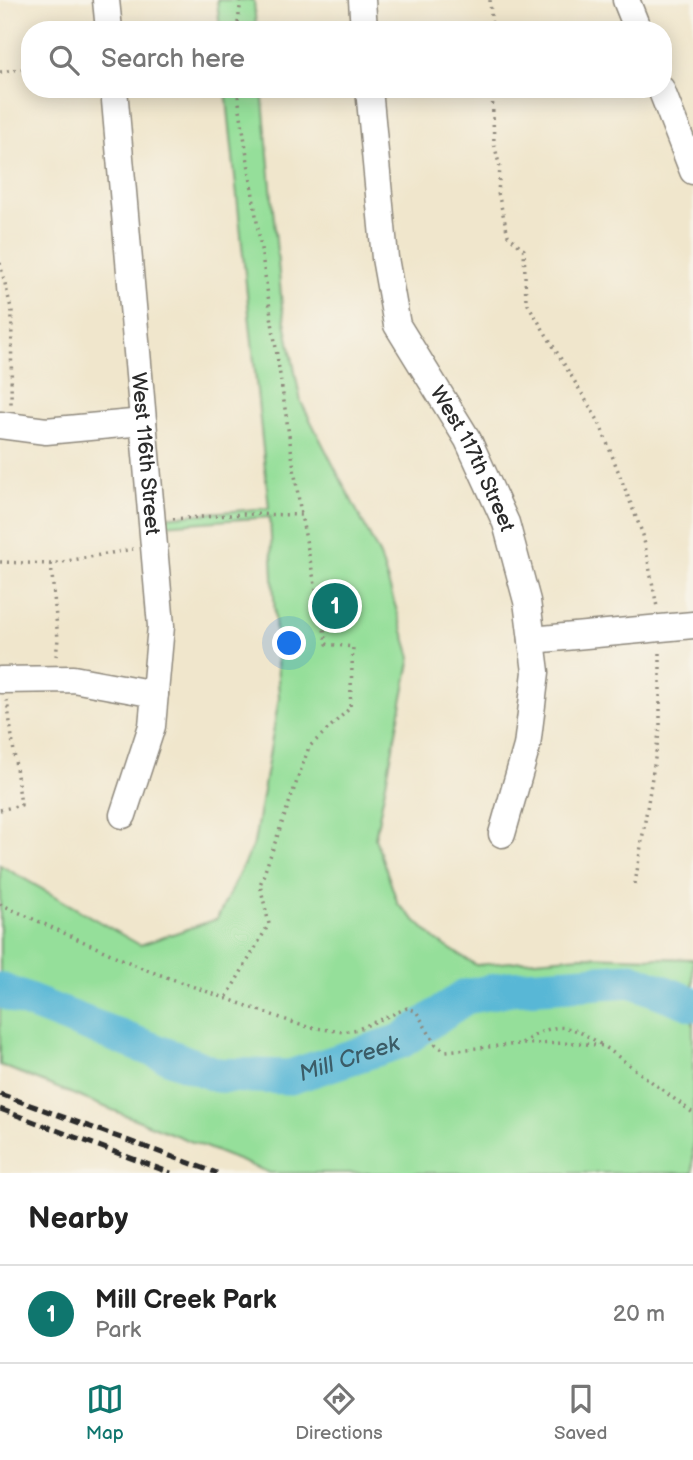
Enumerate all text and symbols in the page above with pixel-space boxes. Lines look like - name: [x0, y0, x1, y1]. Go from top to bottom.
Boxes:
- search box: [21, 21, 672, 98]
- icon: search: [45, 41, 83, 79]
- text: Search here: [101, 44, 245, 75]
- street label: West 116th Street: [126, 371, 165, 537]
- street label: West 117th Street: [425, 382, 520, 535]
- pin: 1: [312, 580, 358, 632]
- your location: [272, 626, 306, 660]
- water label: Mill Creek: [295, 1029, 404, 1088]
- text: Nearby: [28, 1201, 128, 1237]
- text: Mill Creek Park: [95, 1285, 277, 1316]
- text: 1: [46, 1300, 56, 1328]
- text: 20 m: [613, 1300, 665, 1328]
- text: Park: [95, 1316, 141, 1344]
- tab: Map: [86, 1380, 124, 1445]
- tab: Directions: [295, 1380, 383, 1445]
- tab: Saved: [554, 1380, 607, 1445]

